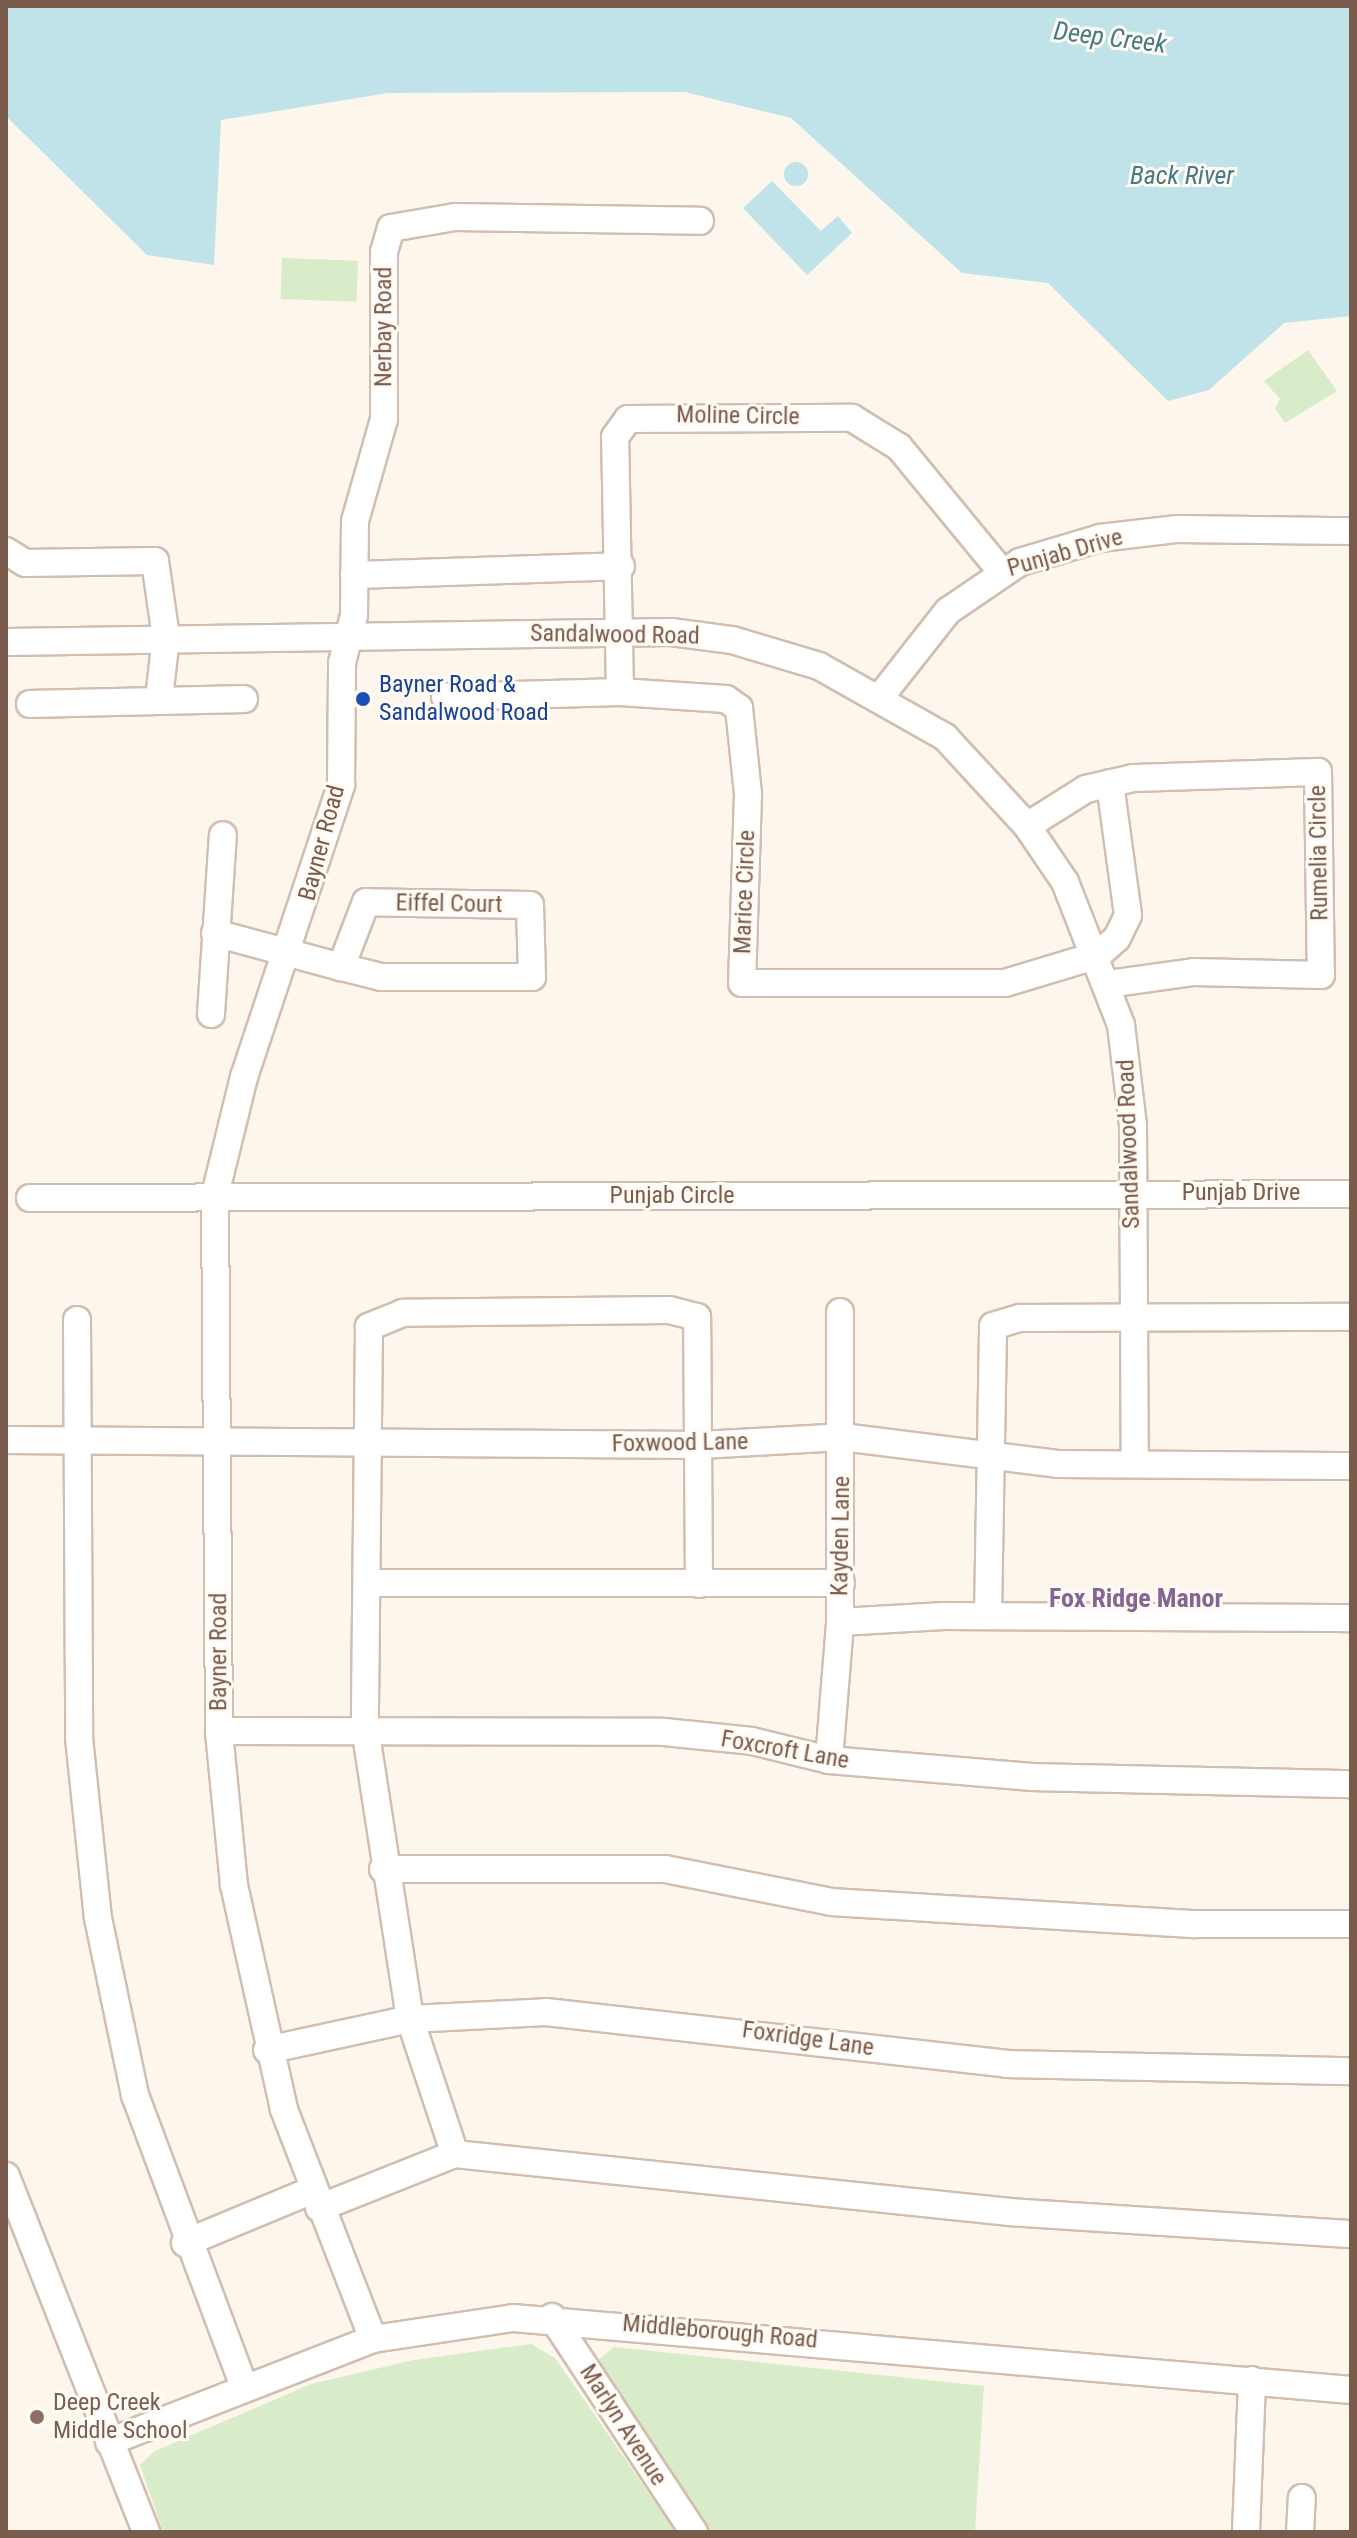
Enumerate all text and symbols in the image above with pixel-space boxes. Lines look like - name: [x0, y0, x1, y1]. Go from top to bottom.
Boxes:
- water label: Deep Creek: [1052, 16, 1168, 60]
- water label: Back River: [1130, 160, 1234, 192]
- street label: Nerbay Road: [370, 267, 398, 387]
- street label: Moline Circle: [676, 401, 800, 431]
- street label: Punjab Drive: [1004, 523, 1126, 583]
- street label: Sandalwood Road: [530, 619, 700, 651]
- place label: Bayner Road & Sandalwood Road: [379, 671, 549, 727]
- marker: Bayner Road & Sandalwood Road: [354, 690, 372, 708]
- street label: Bayner Road: [293, 782, 351, 904]
- street label: Rumelia Circle: [1303, 785, 1335, 921]
- street label: Marice Circle: [728, 829, 762, 955]
- street label: Eiffel Court: [395, 889, 503, 919]
- street label: Sandalwood Road: [1112, 1059, 1146, 1229]
- street label: Punjab Drive: [1182, 1179, 1300, 1207]
- street label: Punjab Circle: [610, 1182, 734, 1210]
- street label: Foxwood Lane: [611, 1427, 749, 1459]
- street label: Kayden Lane: [826, 1476, 856, 1596]
- district label: Fox Ridge Manor: [1049, 1583, 1223, 1615]
- street label: Bayner Road: [205, 1593, 233, 1711]
- street label: Foxcroft Lane: [719, 1725, 851, 1775]
- street label: Foxridge Lane: [740, 2016, 876, 2062]
- street label: Middleborough Road: [621, 2309, 819, 2355]
- street label: Marlyn Avenue: [573, 2359, 673, 2491]
- place label: Deep Creek Middle School: [53, 2389, 187, 2445]
- marker: Deep Creek Middle School: [28, 2408, 46, 2426]

